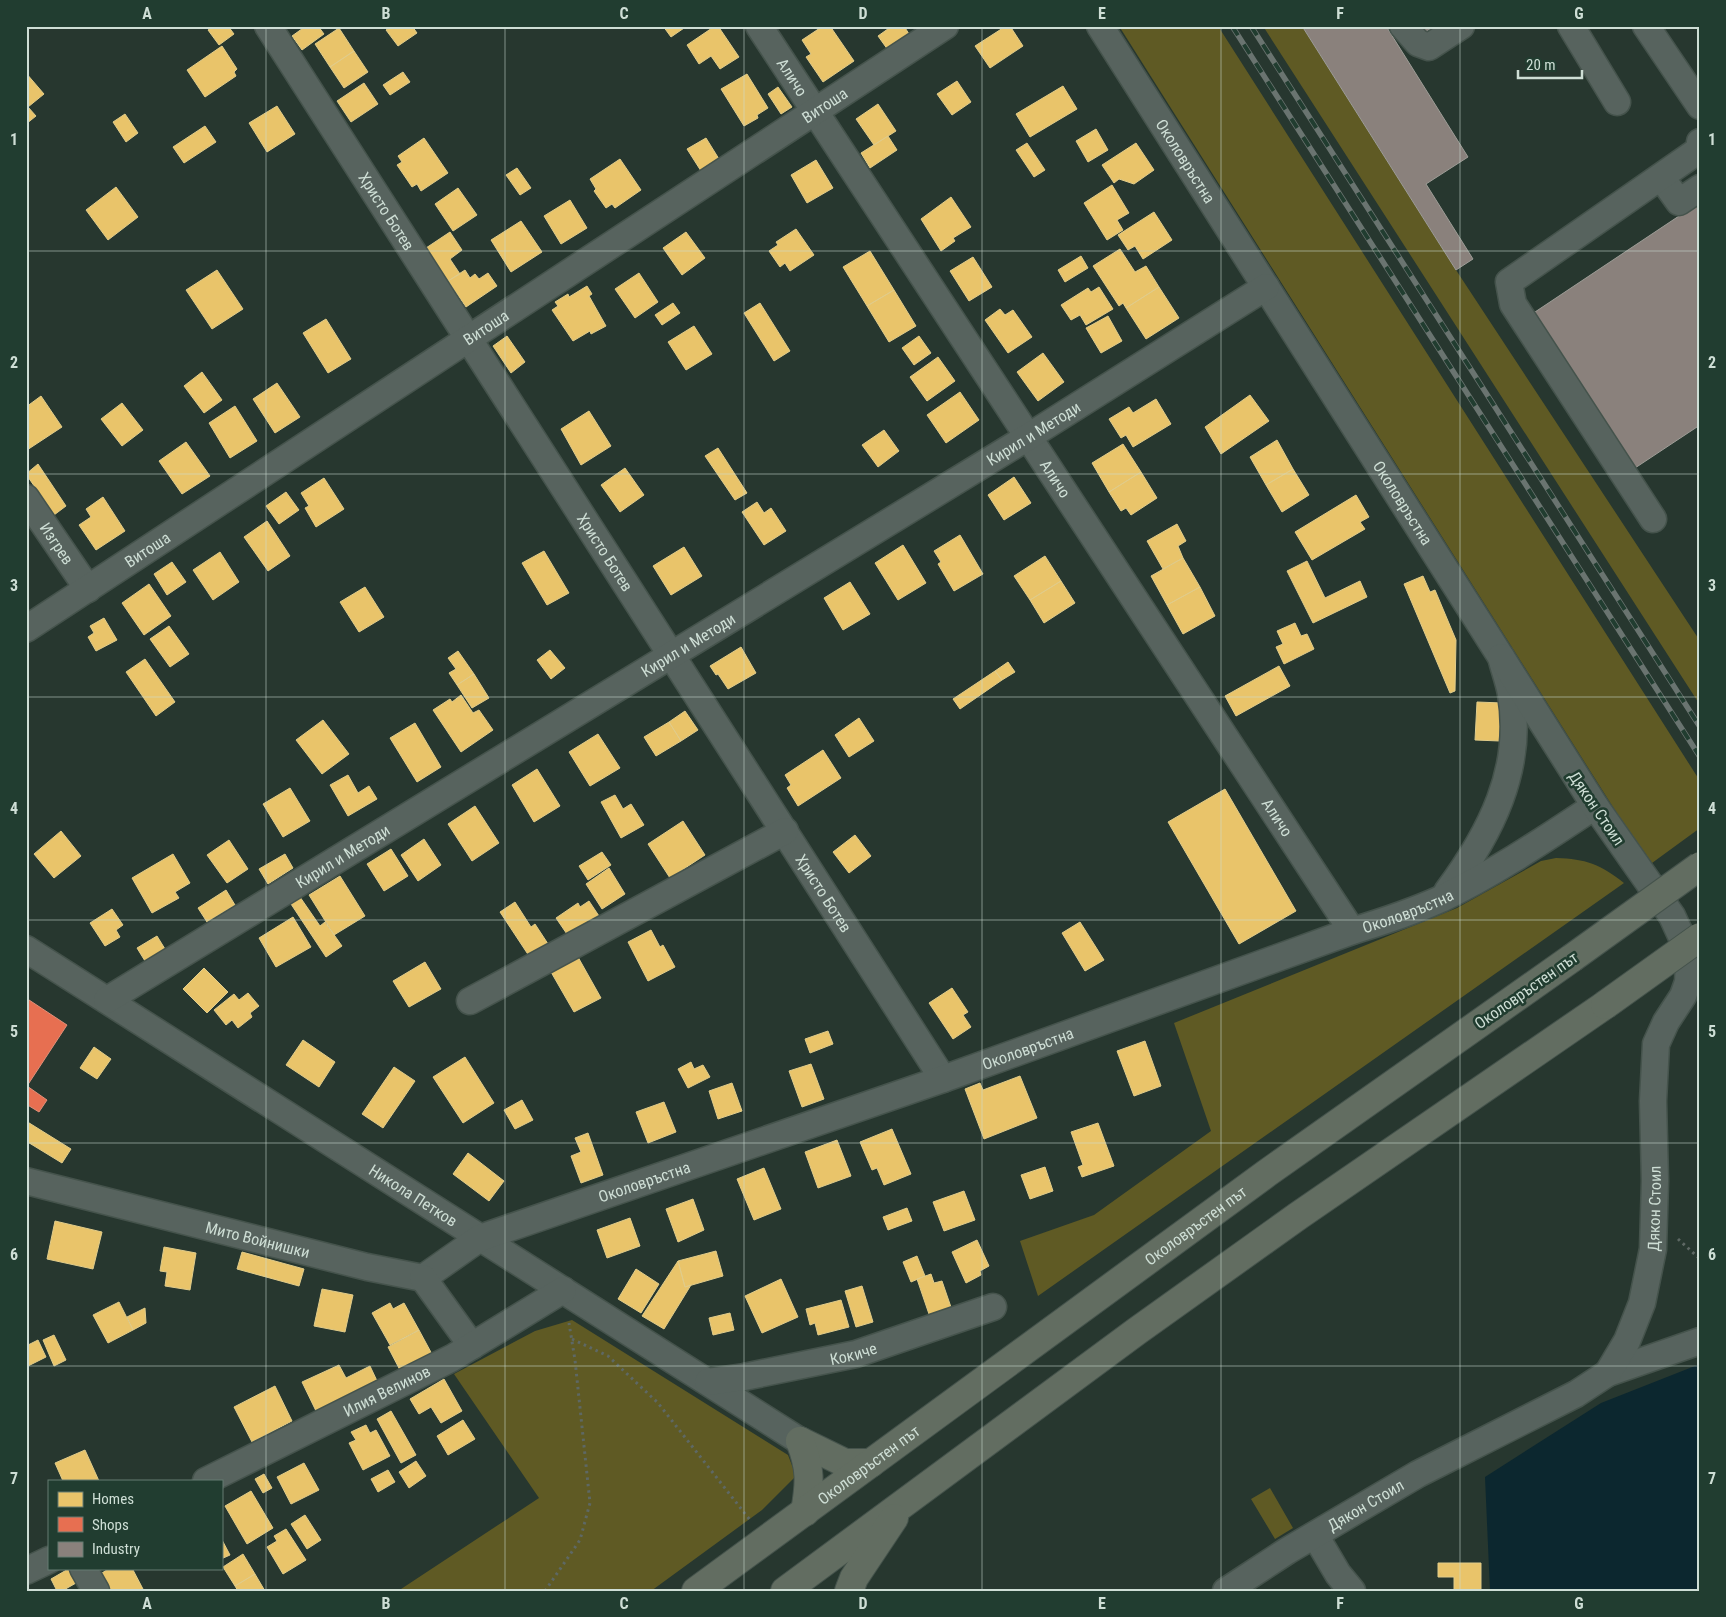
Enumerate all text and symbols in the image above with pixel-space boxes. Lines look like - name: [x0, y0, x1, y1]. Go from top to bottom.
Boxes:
- text: A: [142, 4, 152, 23]
- text: B: [382, 4, 391, 23]
- text: C: [619, 4, 629, 23]
- text: D: [858, 4, 868, 23]
- text: E: [1098, 4, 1106, 23]
- text: F: [1336, 4, 1344, 23]
- text: G: [1574, 4, 1584, 23]
- scale bar: [1518, 48, 1582, 80]
- street label: Аличо: [773, 55, 811, 100]
- text: 20 m: [1526, 56, 1556, 74]
- street label: Витоша: [798, 84, 851, 127]
- street label: Околовръстна: [1152, 116, 1219, 207]
- text: 1: [10, 130, 18, 149]
- text: 1: [1708, 130, 1716, 149]
- street label: Христо Ботев: [354, 169, 418, 254]
- street label: Витоша: [460, 306, 512, 349]
- text: 2: [10, 353, 18, 372]
- text: 2: [1708, 353, 1716, 372]
- street label: Кирил и Методи: [983, 397, 1084, 470]
- street label: Аличо: [1036, 456, 1074, 501]
- street label: Околовръстна: [1369, 458, 1436, 549]
- street label: Христо Ботев: [573, 510, 637, 595]
- street label: Изгрев: [36, 519, 77, 568]
- street label: Витоша: [121, 528, 174, 572]
- text: 3: [10, 576, 18, 595]
- text: 3: [1708, 576, 1716, 595]
- street label: Кирил и Методи: [638, 609, 739, 681]
- street label: Дякон Стоил: [1565, 768, 1628, 849]
- street label: Аличо: [1258, 795, 1296, 840]
- text: 4: [10, 799, 18, 818]
- text: 4: [1708, 799, 1716, 818]
- street label: Кирил и Методи: [292, 820, 393, 892]
- street label: Христо Ботев: [791, 851, 855, 936]
- street label: Околовръстна: [1360, 885, 1457, 937]
- street label: Околовръстен път: [1471, 948, 1582, 1033]
- text: 5: [10, 1022, 18, 1041]
- text: 5: [1708, 1022, 1716, 1041]
- street label: Околовръстна: [980, 1024, 1076, 1074]
- street label: Околовръстна: [596, 1158, 693, 1207]
- street label: Никола Петков: [365, 1161, 461, 1231]
- street label: Дякон Стоил: [1644, 1165, 1665, 1252]
- street label: Околовръстен път: [1141, 1182, 1251, 1269]
- street label: Мито Войнишки: [204, 1218, 312, 1262]
- text: 6: [10, 1245, 18, 1264]
- text: 6: [1708, 1245, 1716, 1264]
- street label: Кокиче: [828, 1339, 879, 1369]
- street label: Илия Велинов: [340, 1361, 433, 1421]
- street label: Околовръстен път: [814, 1421, 924, 1509]
- text: 7: [10, 1469, 18, 1488]
- text: 7: [1708, 1469, 1716, 1488]
- street label: Дякон Стоил: [1324, 1475, 1407, 1535]
- legend: [48, 1480, 222, 1570]
- text: Homes: [92, 1490, 134, 1508]
- text: Shops: [92, 1516, 129, 1534]
- text: Industry: [92, 1540, 140, 1558]
- text: A: [142, 1594, 152, 1613]
- text: B: [382, 1594, 391, 1613]
- text: C: [619, 1594, 629, 1613]
- text: D: [858, 1594, 868, 1613]
- text: E: [1098, 1594, 1106, 1613]
- text: F: [1336, 1594, 1344, 1613]
- text: G: [1574, 1594, 1584, 1613]

